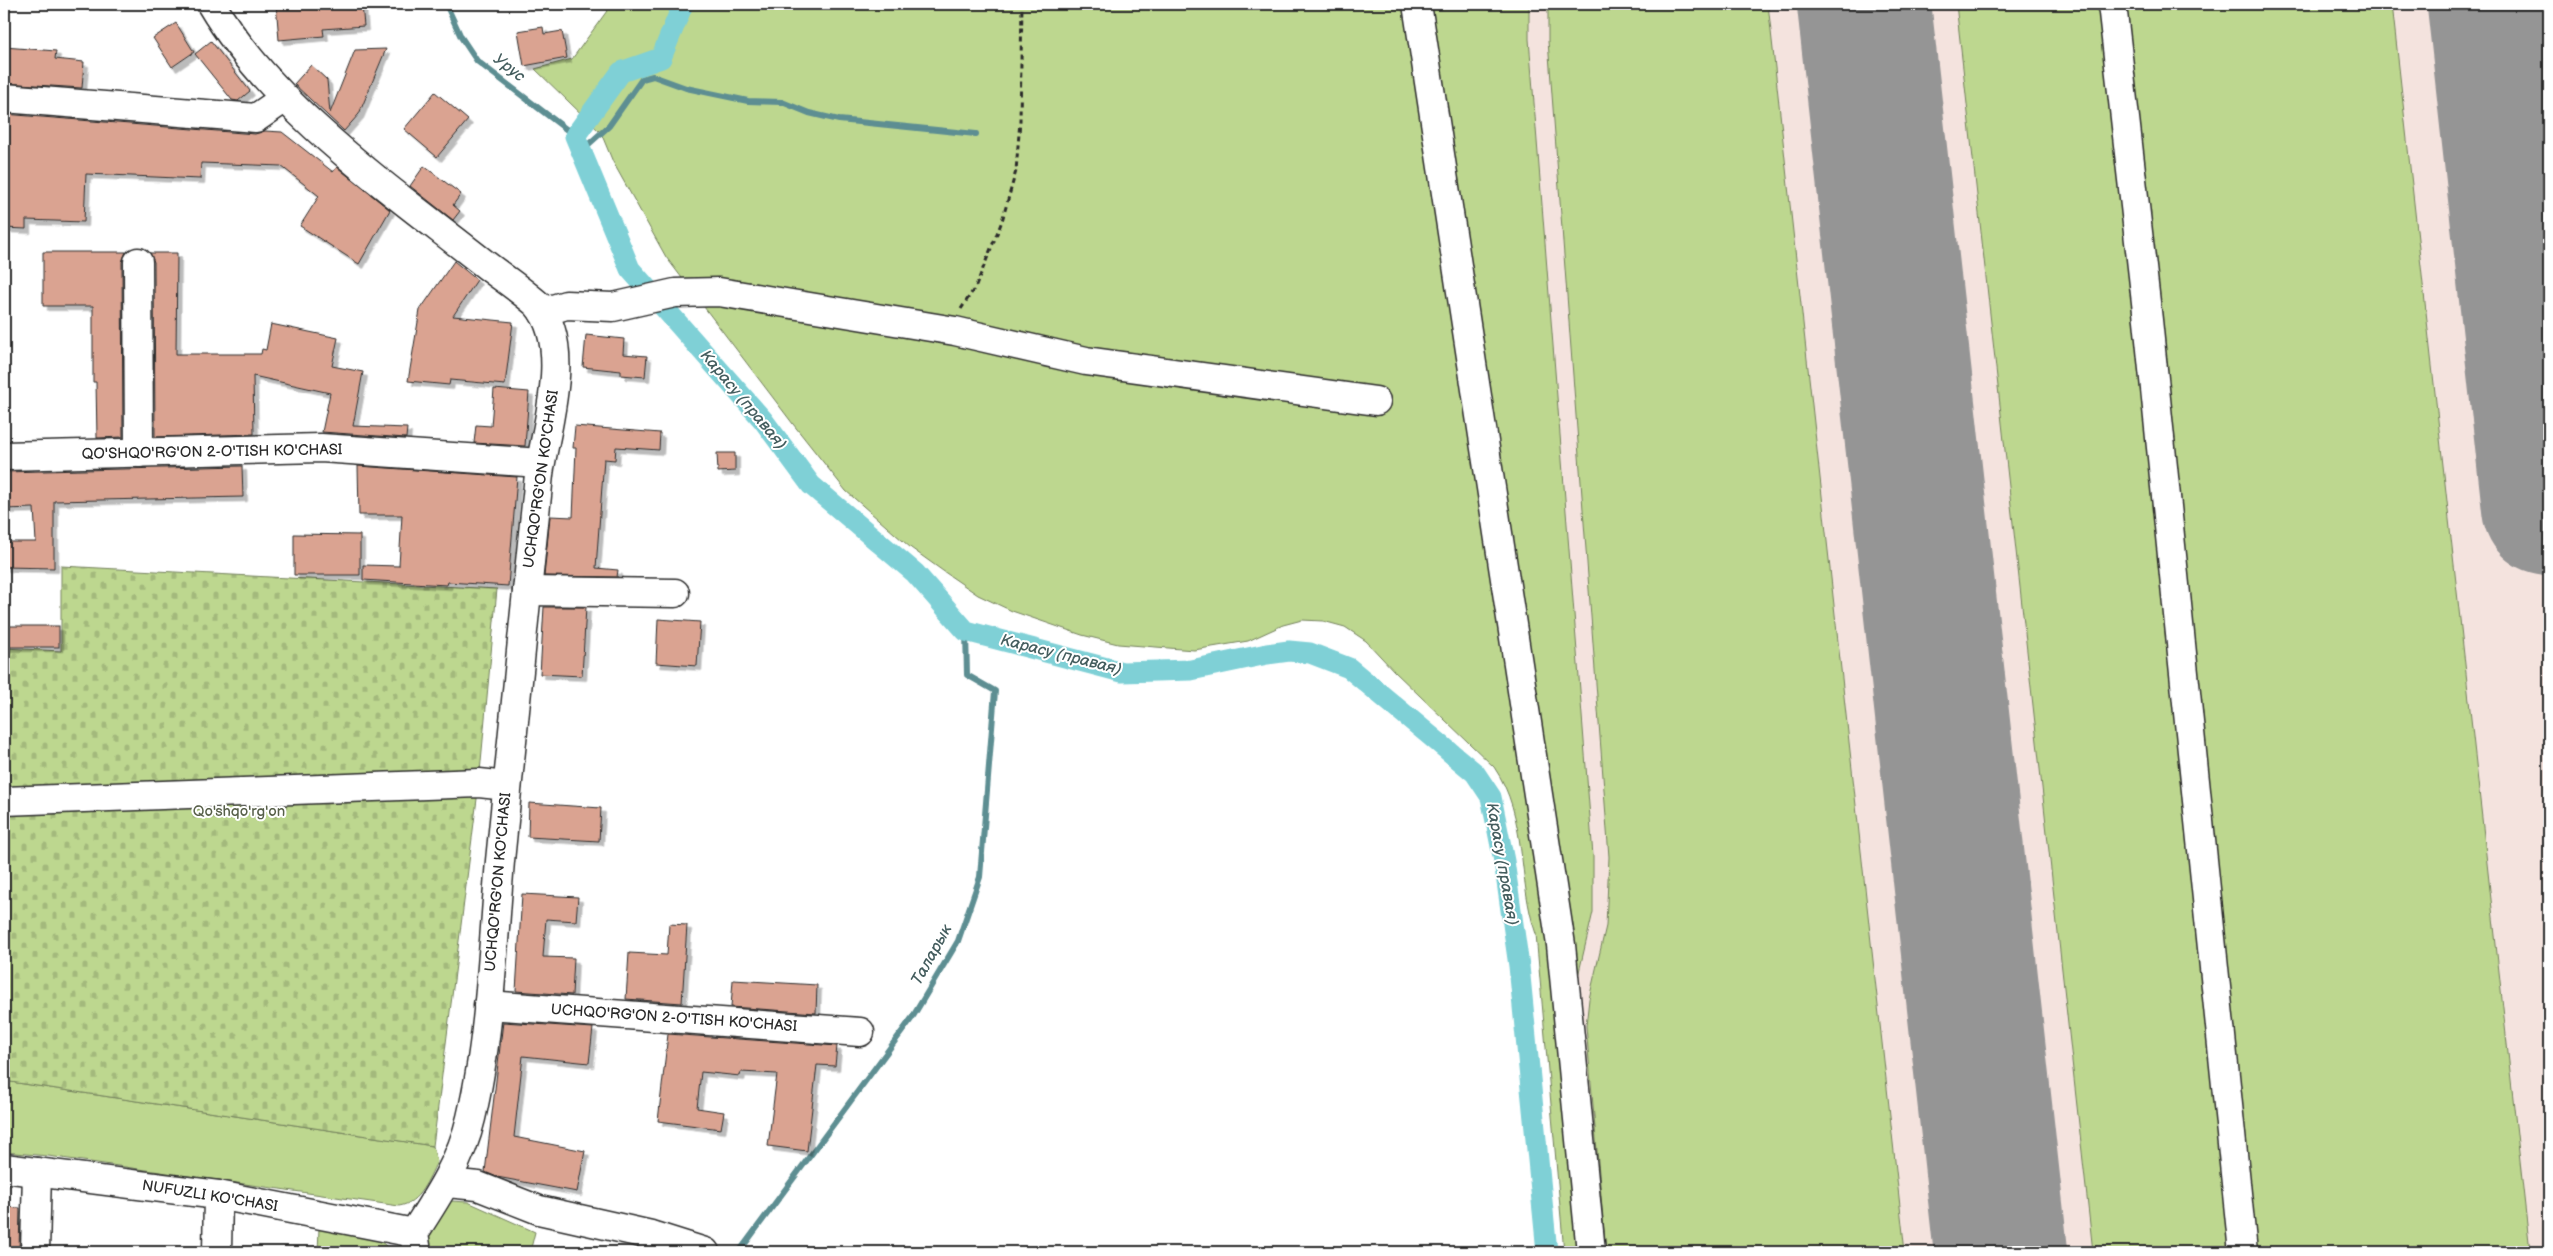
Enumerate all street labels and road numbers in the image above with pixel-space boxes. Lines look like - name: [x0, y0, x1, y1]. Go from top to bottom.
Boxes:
- street label: UCHQO'RG'ON KO'CHASI: [519, 388, 563, 569]
- street label: QO'SHQO'RG'ON 2-O'TISH KO'CHASI: [82, 440, 343, 464]
- street label: UCHQO'RG'ON KO'CHASI: [481, 791, 515, 972]
- street label: UCHQO'RG'ON 2-O'TISH KO'CHASI: [550, 1000, 798, 1036]
- street label: NUFUZLI KO'CHASI: [141, 1176, 280, 1216]

